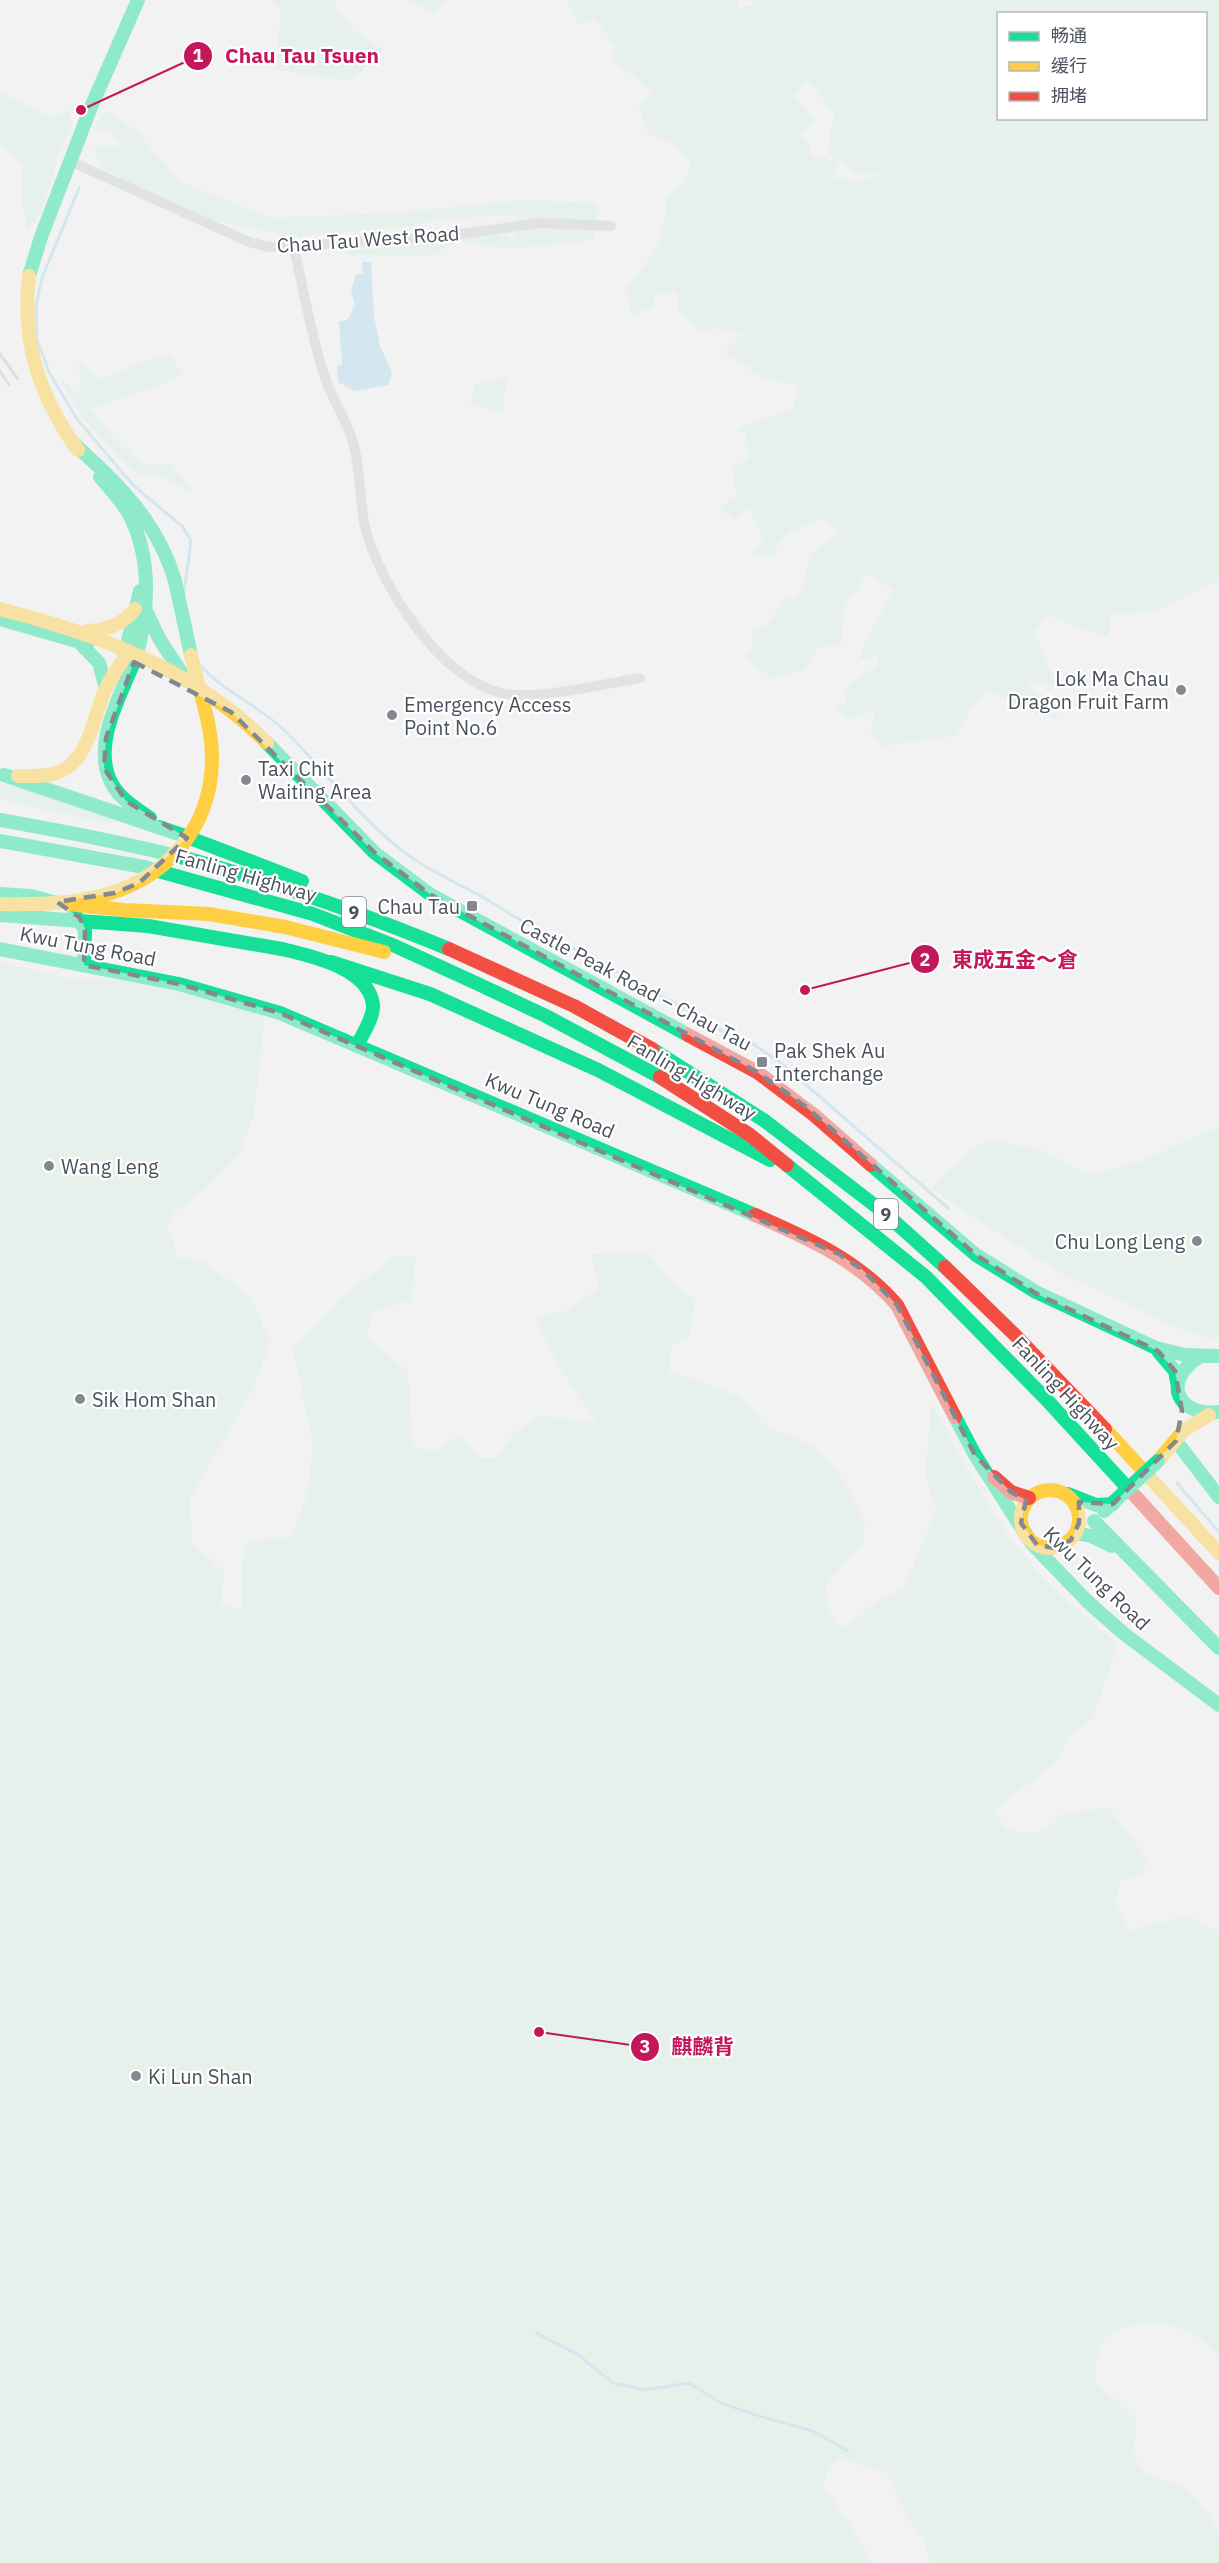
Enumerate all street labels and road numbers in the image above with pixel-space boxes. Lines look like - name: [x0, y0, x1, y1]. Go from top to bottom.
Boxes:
- street label: Chau Tau West Road: [276, 219, 460, 259]
- street label: Fanling Highway: [172, 842, 320, 908]
- road number: 9: [342, 897, 366, 927]
- street label: Castle Peak Road – Chau Tau: [515, 911, 757, 1057]
- street label: Kwu Tung Road: [18, 920, 158, 972]
- street label: Fanling Highway: [622, 1028, 762, 1126]
- street label: Kwu Tung Road: [481, 1066, 619, 1144]
- road number: 9: [874, 1199, 898, 1229]
- street label: Fanling Highway: [1006, 1330, 1126, 1456]
- street label: Kwu Tung Road: [1038, 1520, 1156, 1636]

